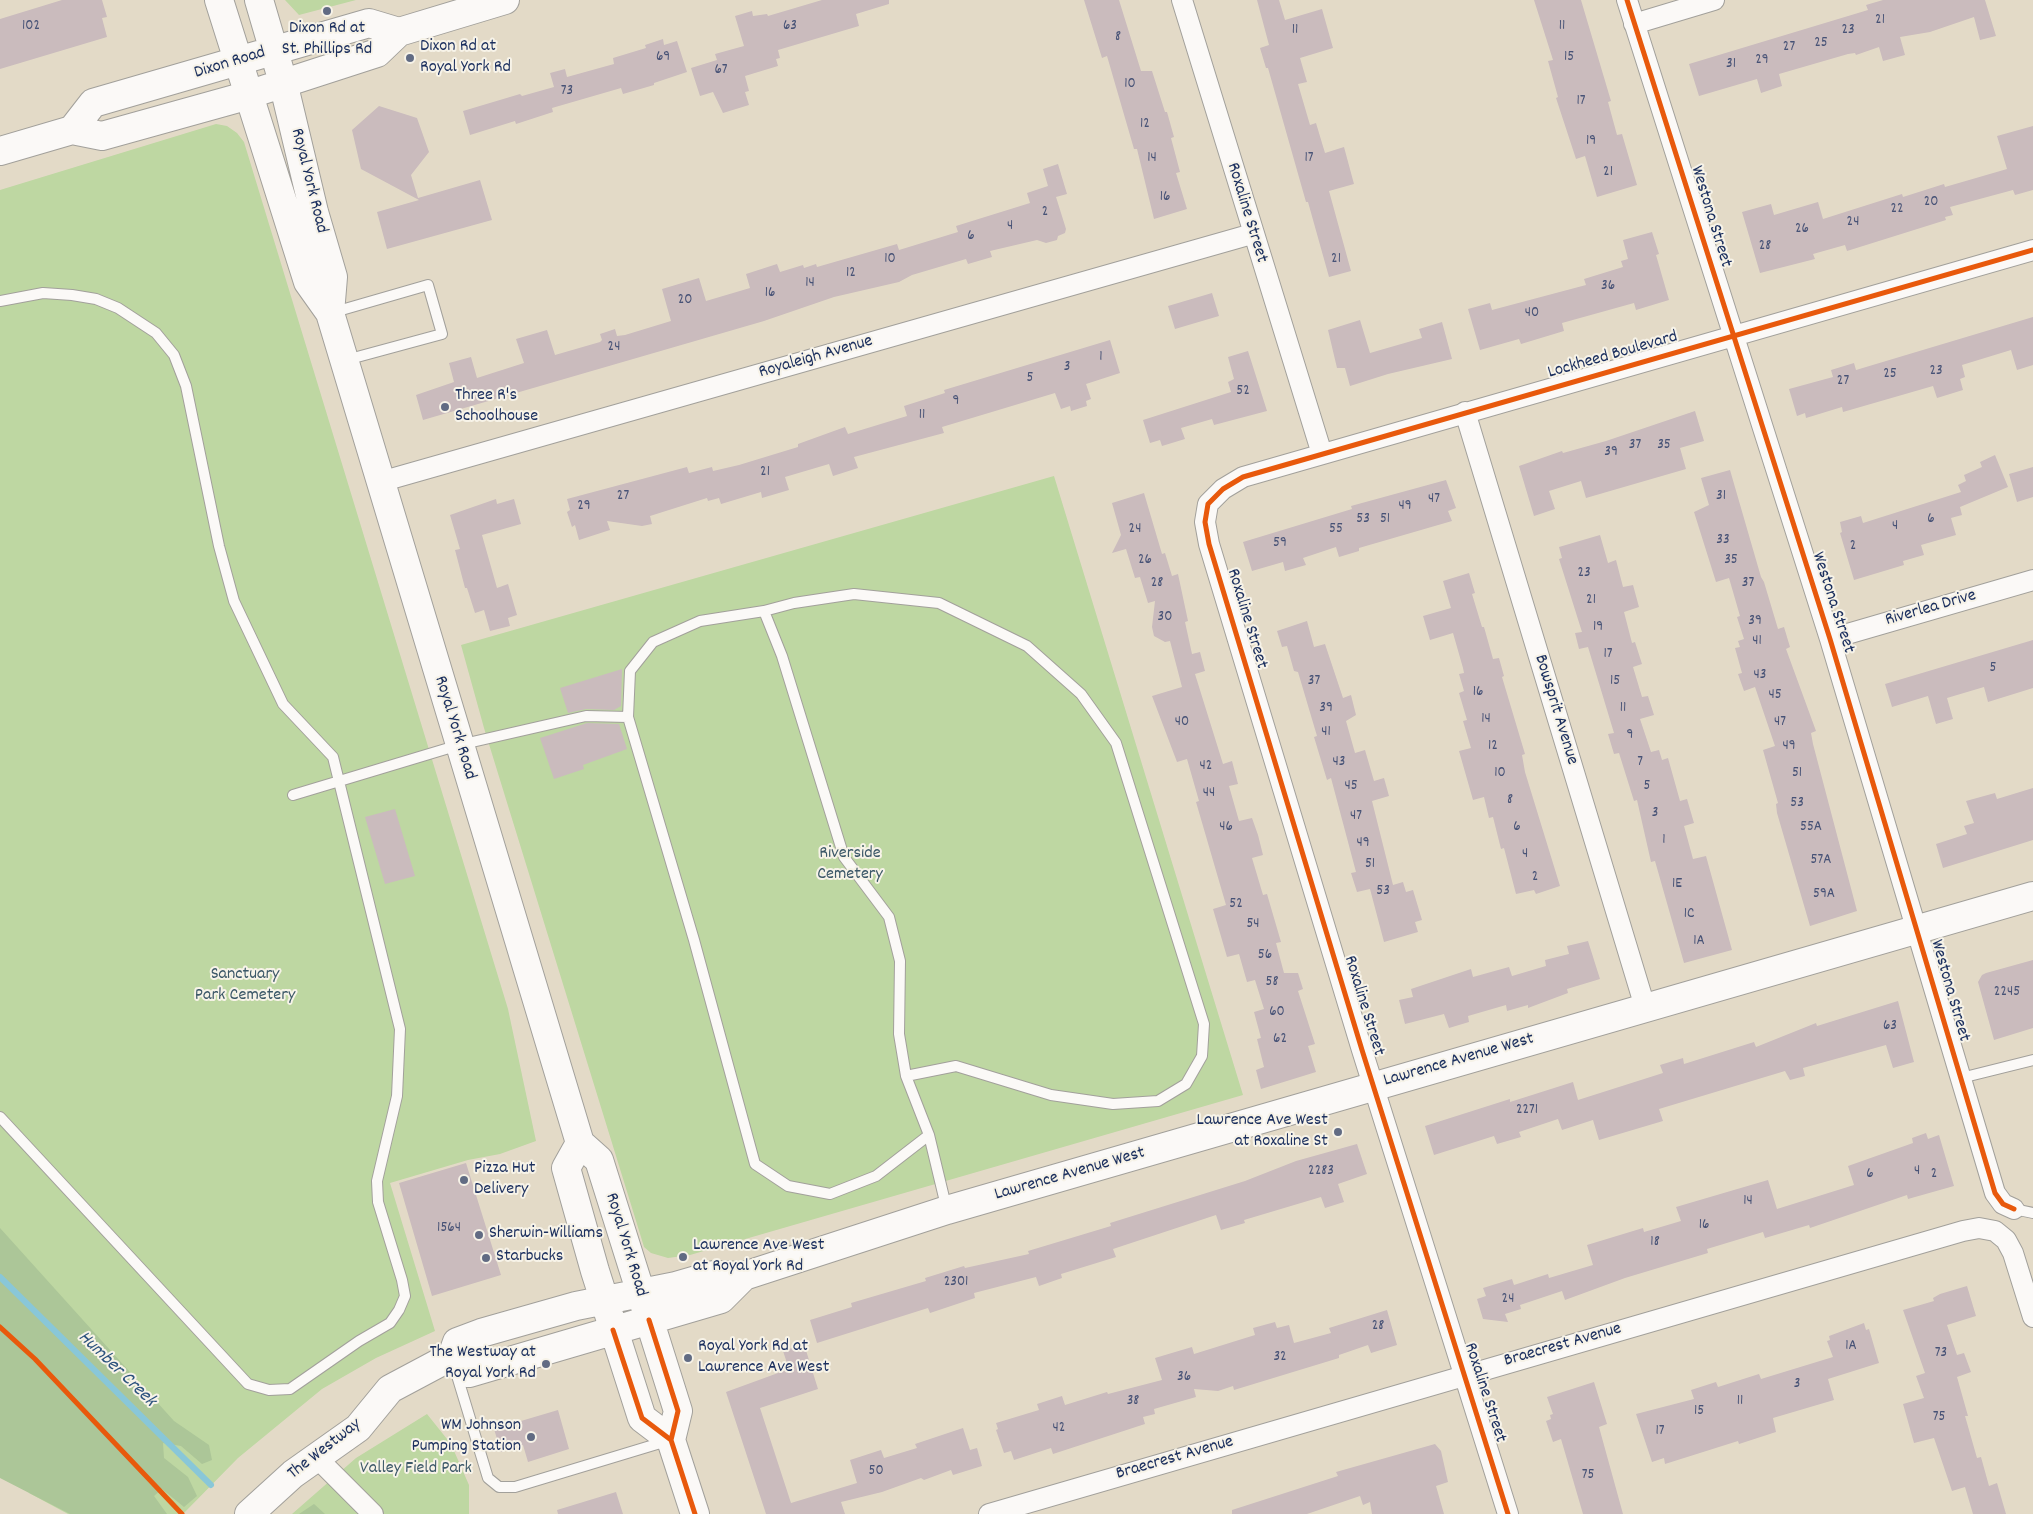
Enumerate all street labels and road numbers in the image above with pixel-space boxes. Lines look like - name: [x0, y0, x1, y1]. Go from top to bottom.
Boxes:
- street label: Dixon Road: [192, 43, 268, 85]
- street label: Royal York Road: [285, 126, 331, 236]
- street label: Roxaline Street: [1221, 160, 1271, 266]
- street label: Westona Street: [1684, 164, 1736, 270]
- street label: Lockheed Boulevard: [1546, 327, 1680, 385]
- street label: Royaleigh Avenue: [757, 331, 875, 385]
- street label: Westona Street: [1805, 550, 1859, 656]
- street label: Roxaline Street: [1221, 566, 1271, 672]
- street label: Riverlea Drive: [1883, 586, 1979, 632]
- street label: Bowsprit Avenue: [1528, 652, 1582, 768]
- street label: Royal York Road: [428, 674, 480, 782]
- street label: Westona Street: [1924, 938, 1974, 1044]
- street label: Roxaline Street: [1338, 953, 1388, 1059]
- street label: Lawrence Avenue West: [1381, 1029, 1537, 1093]
- street label: Lawrence Avenue West: [992, 1143, 1148, 1207]
- street label: Royal York Road: [599, 1191, 651, 1299]
- street label: Braecrest Avenue: [1502, 1319, 1624, 1373]
- street label: Roxaline Street: [1458, 1340, 1510, 1446]
- street label: The Westway: [284, 1415, 366, 1485]
- street label: Braecrest Avenue: [1114, 1432, 1236, 1486]

